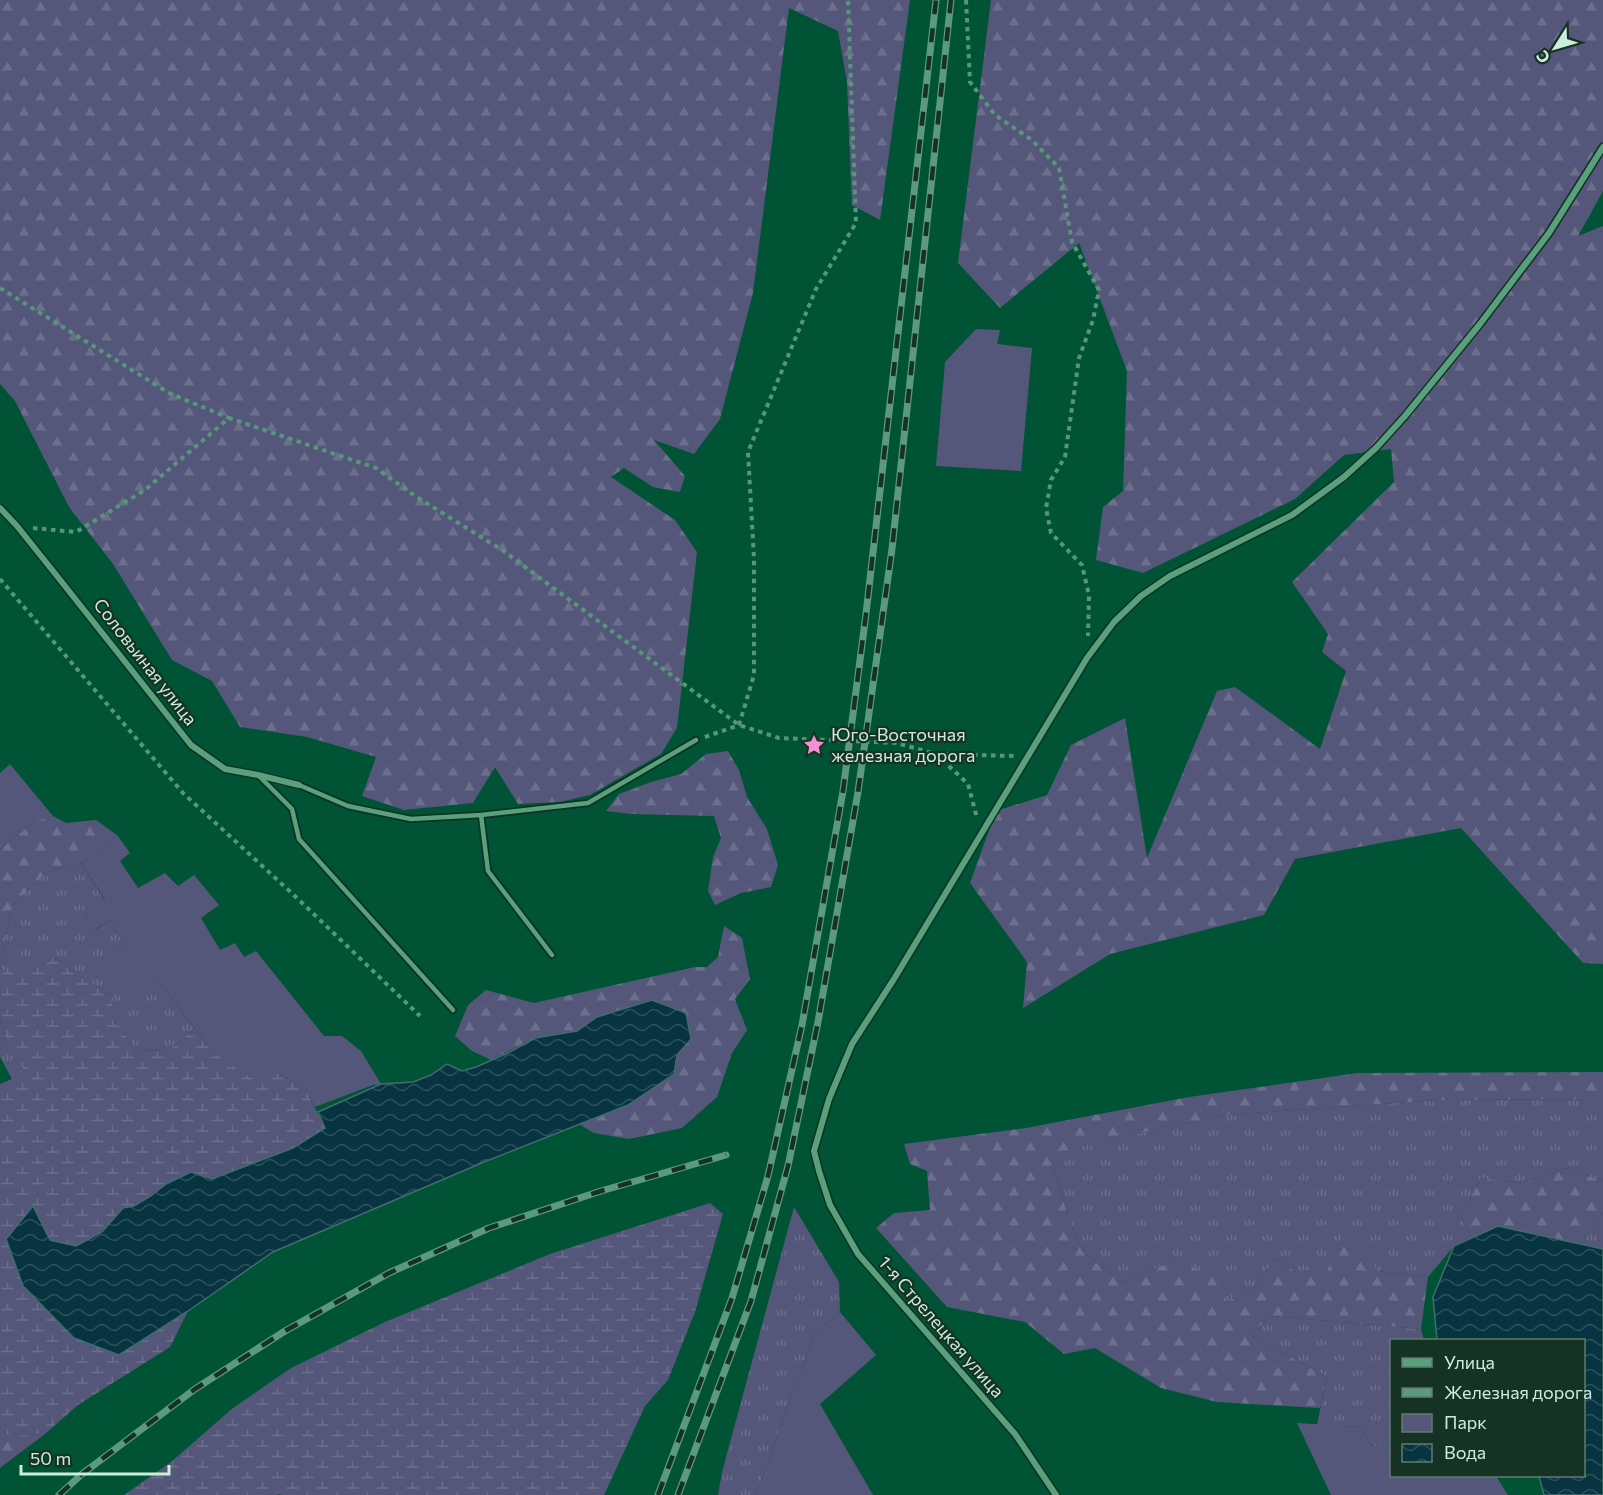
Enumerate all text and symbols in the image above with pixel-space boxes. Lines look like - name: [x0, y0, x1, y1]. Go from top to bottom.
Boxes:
- north arrow: [1525, 18, 1585, 78]
- text: С: [1532, 47, 1553, 67]
- street label: Соловьиная улица: [89, 594, 202, 729]
- place label: Юго-Восточная железная дорога: [831, 723, 975, 766]
- place icon: Юго-Восточная железная дорога: [802, 733, 826, 757]
- street label: 1-я Стрелецкая улица: [874, 1251, 1009, 1402]
- legend: [1390, 1339, 1585, 1477]
- text: Улица: [1444, 1351, 1495, 1373]
- text: Железная дорога: [1444, 1381, 1592, 1403]
- text: Парк: [1444, 1411, 1487, 1433]
- scale bar: [21, 1438, 170, 1476]
- text: Вода: [1444, 1441, 1486, 1463]
- text: 50 m: [30, 1447, 71, 1469]

